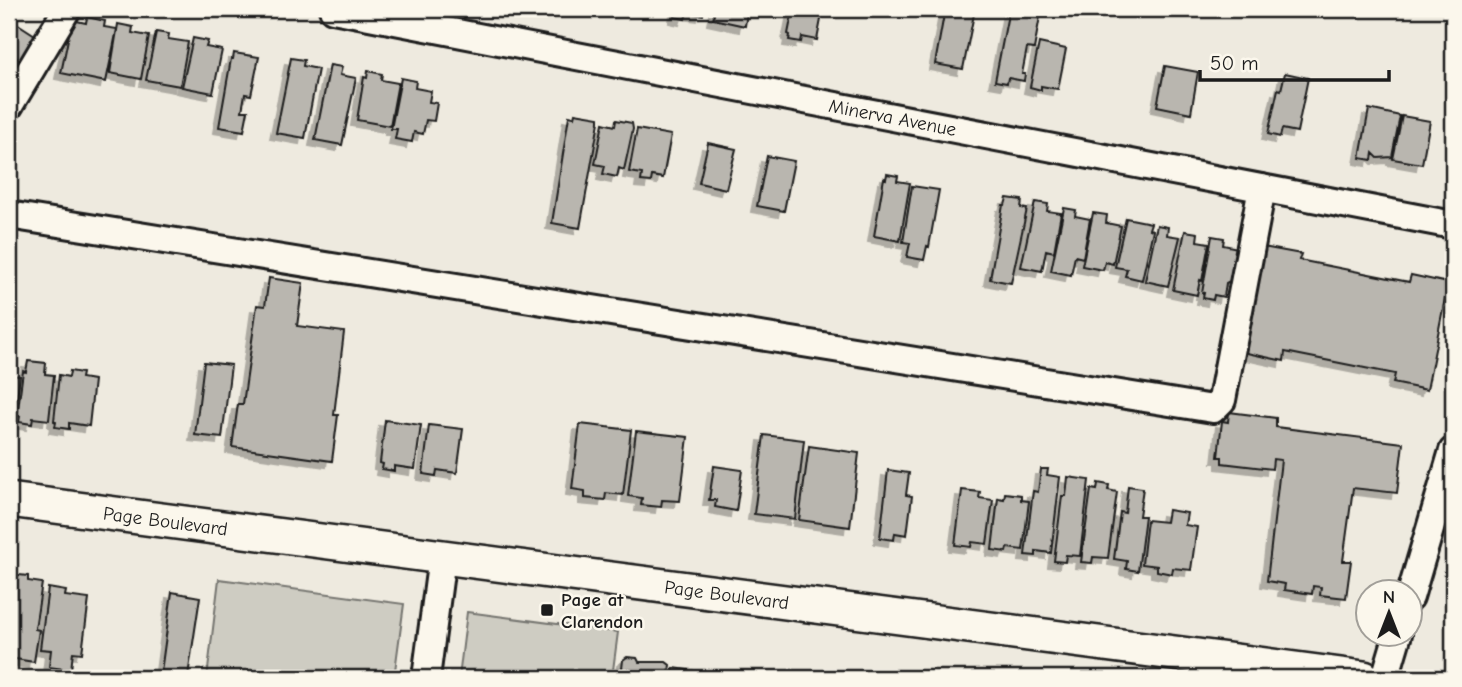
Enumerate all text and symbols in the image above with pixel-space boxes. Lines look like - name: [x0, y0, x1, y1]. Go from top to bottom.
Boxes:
- scale bar: [1200, 38, 1388, 82]
- text: 50 m: [1210, 51, 1259, 75]
- street label: Minerva Avenue: [827, 95, 958, 141]
- street label: Page Boulevard: [102, 503, 229, 541]
- street label: Page Boulevard: [663, 576, 790, 614]
- north arrow: [1354, 578, 1424, 648]
- text: N: [1383, 586, 1395, 608]
- place label: Page at Clarendon: [561, 589, 643, 633]
- marker: Page at Clarendon: [539, 602, 555, 618]

